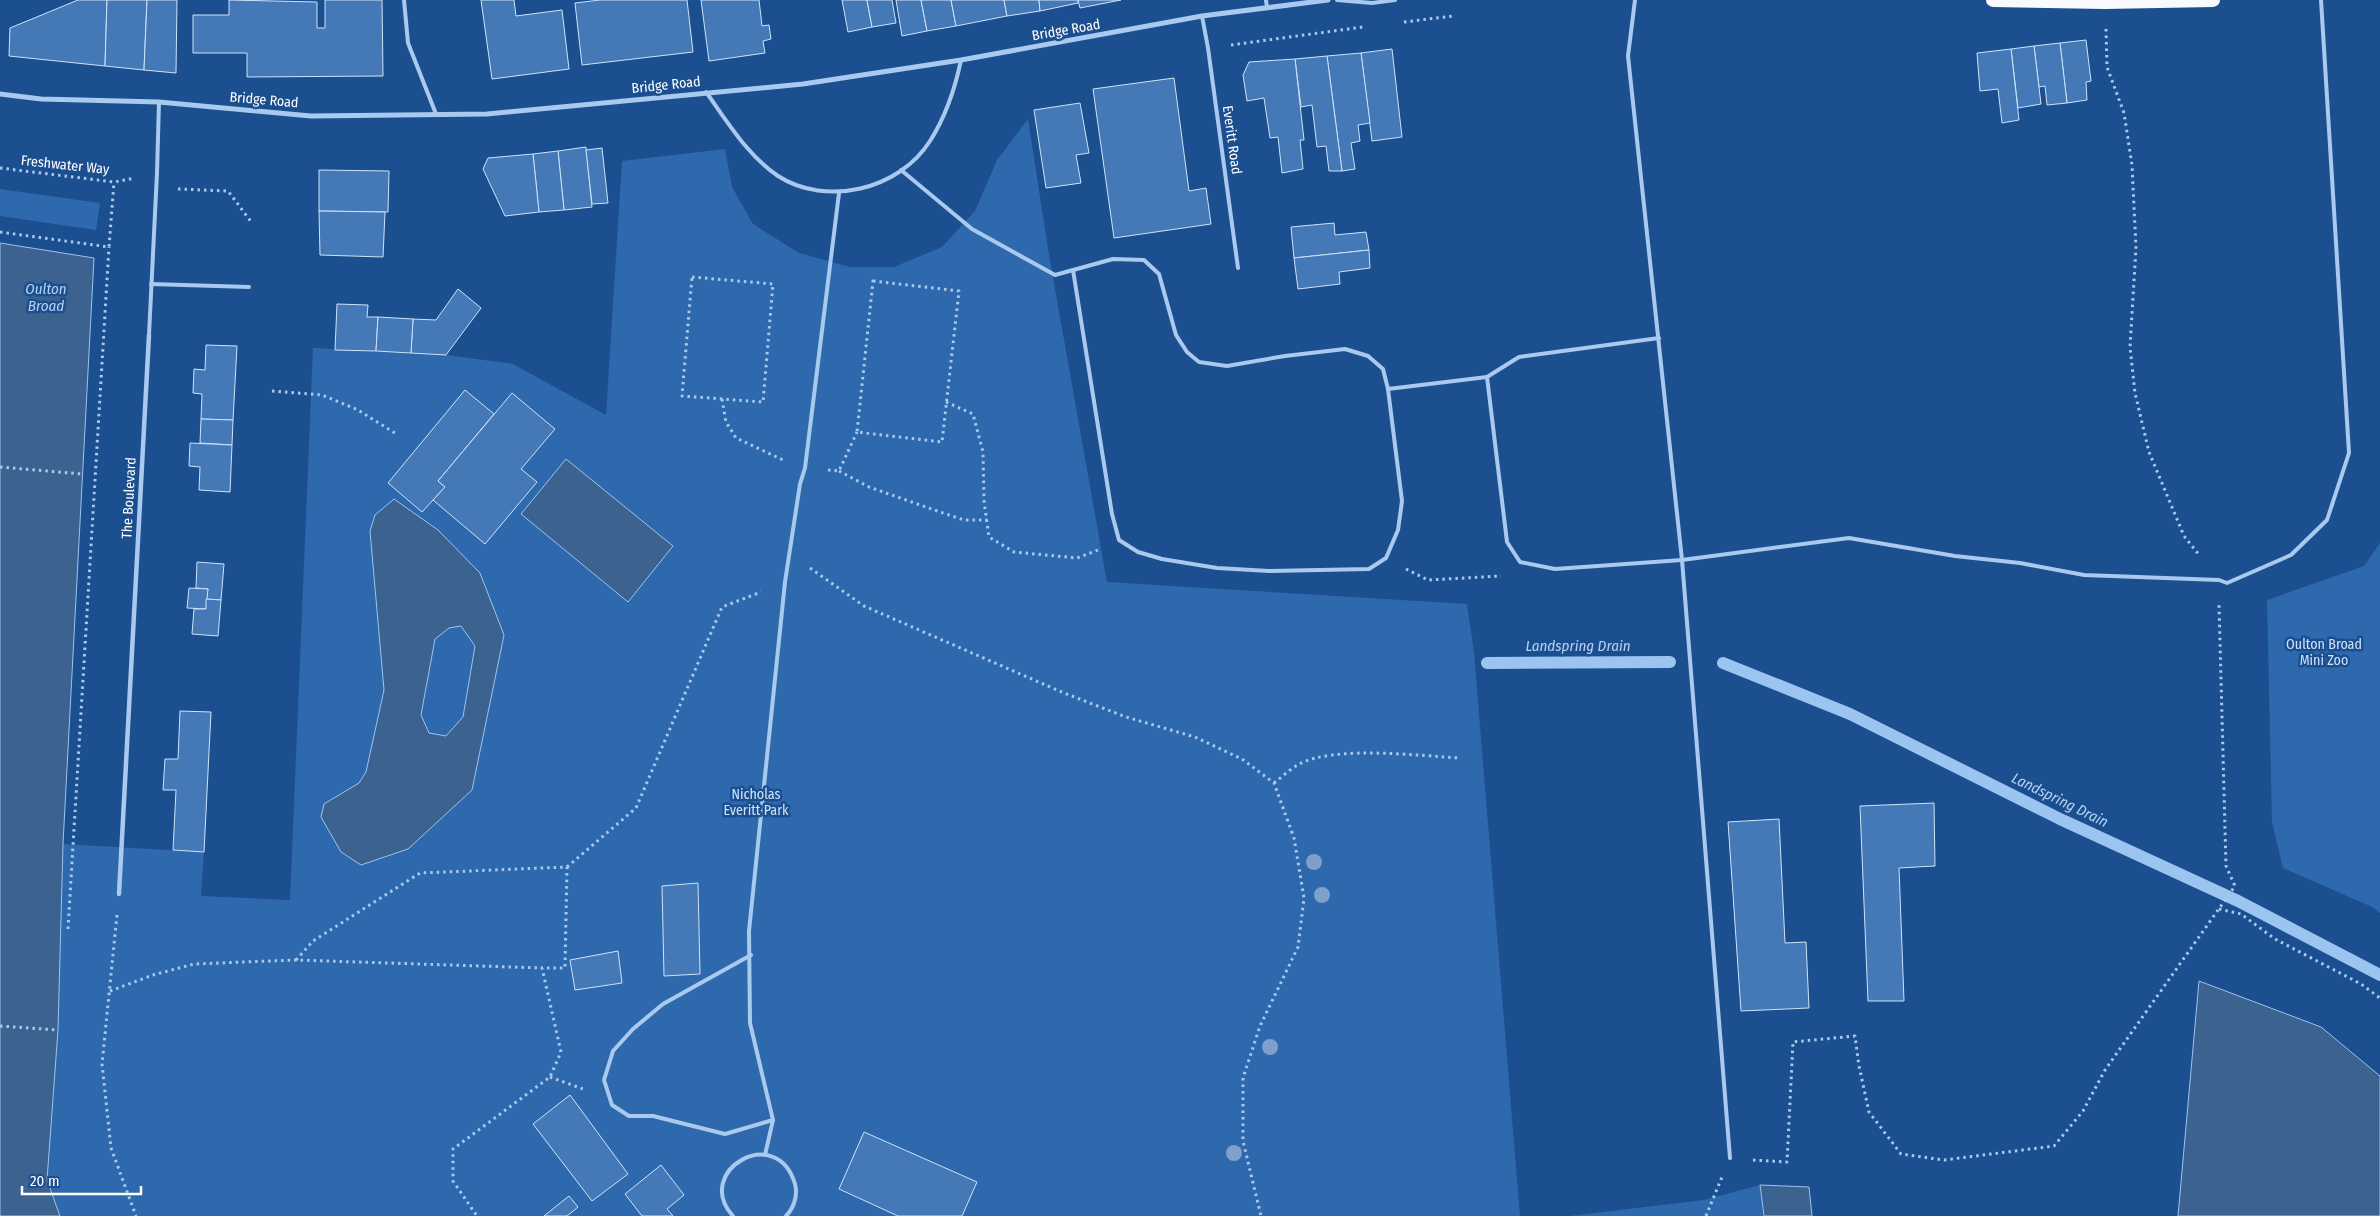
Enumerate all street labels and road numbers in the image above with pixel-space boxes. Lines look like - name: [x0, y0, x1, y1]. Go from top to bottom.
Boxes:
- street label: Bridge Road: [1030, 16, 1102, 44]
- street label: Bridge Road: [631, 73, 701, 97]
- street label: Bridge Road: [229, 89, 299, 111]
- street label: Everitt Road: [1219, 105, 1245, 175]
- street label: Freshwater Way: [20, 152, 111, 178]
- street label: The Boulevard: [118, 457, 140, 539]

